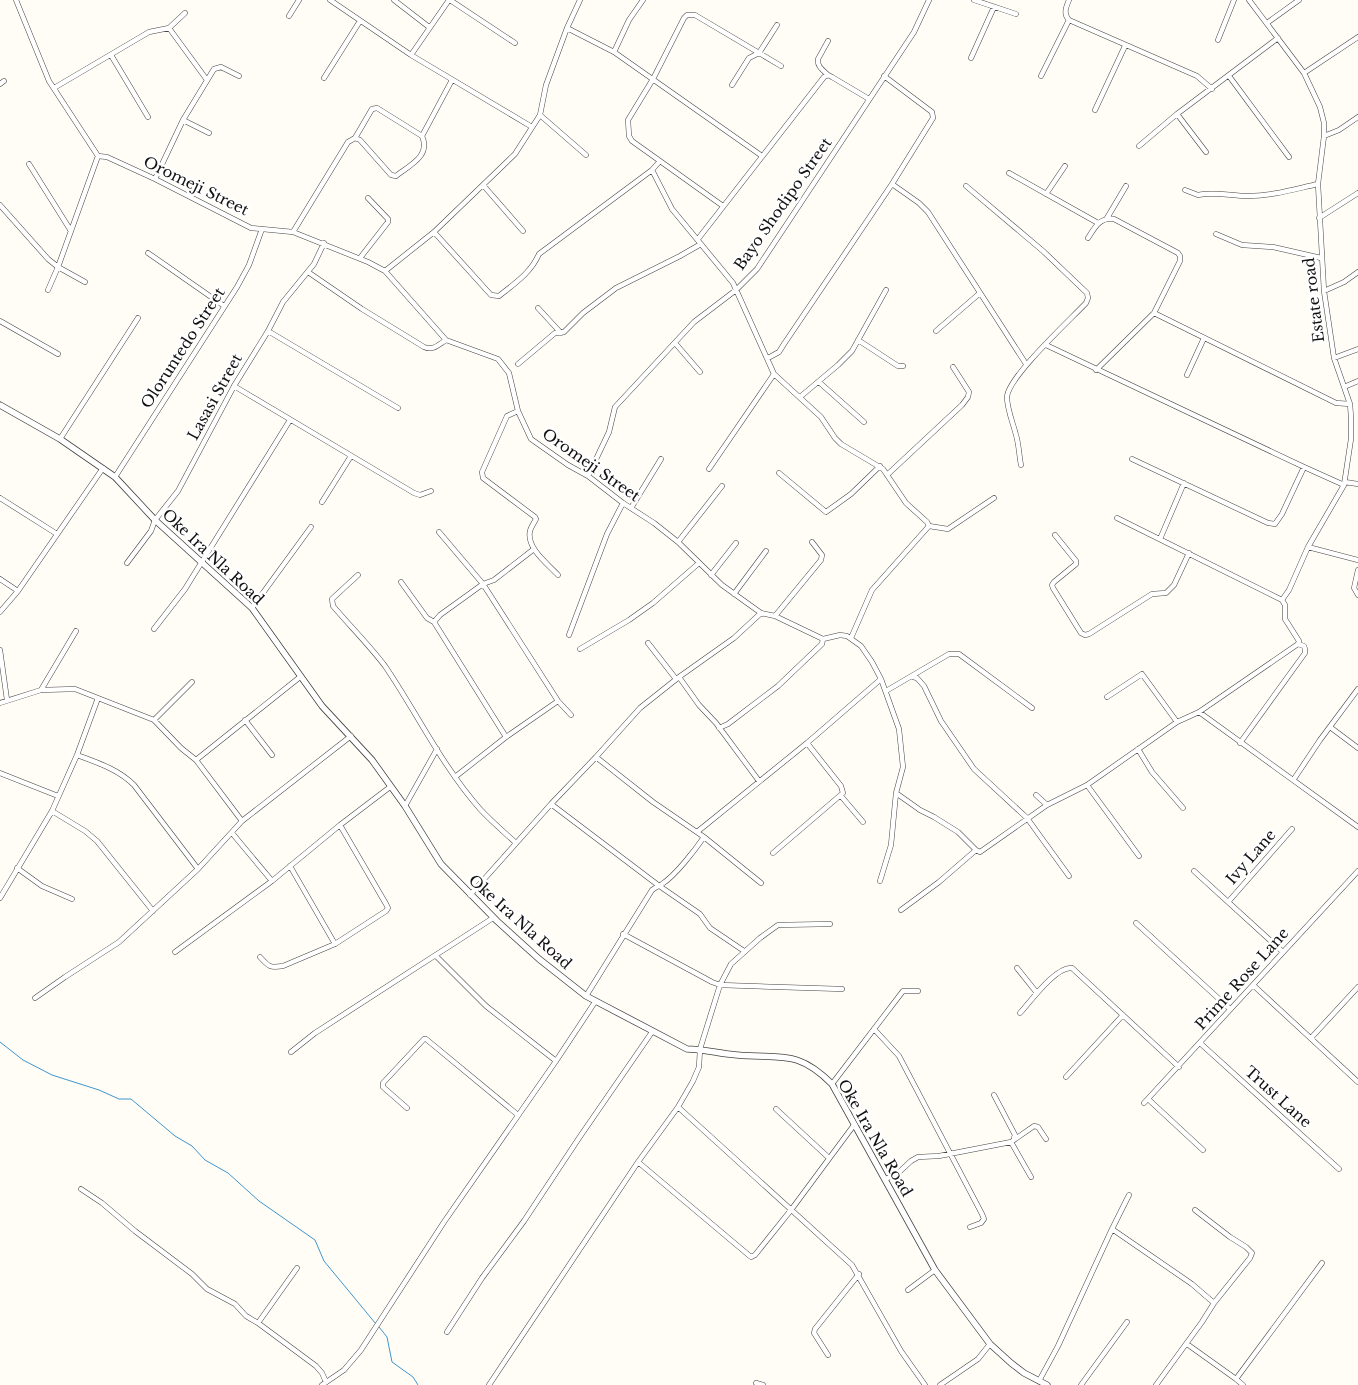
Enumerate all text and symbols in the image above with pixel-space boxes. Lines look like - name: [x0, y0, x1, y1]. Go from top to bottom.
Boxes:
- street label: Bayo Shodipo Street: [730, 134, 836, 274]
- street label: Oromeji Street: [140, 152, 252, 219]
- street label: Estate road: [1299, 256, 1328, 344]
- street label: Oloruntedo Street: [137, 284, 229, 412]
- street label: Lasasi Street: [183, 350, 246, 443]
- street label: Oromeji Street: [539, 424, 644, 505]
- street label: Oke Ira Nla Road: [159, 505, 268, 609]
- street label: Ivy Lane: [1222, 825, 1280, 888]
- street label: Oke Ira Nla Road: [465, 870, 576, 973]
- street label: Prime Rose Lane: [1191, 924, 1292, 1034]
- street label: Trust Lane: [1241, 1062, 1316, 1131]
- street label: Oke Ira Nla Road: [834, 1076, 917, 1200]

